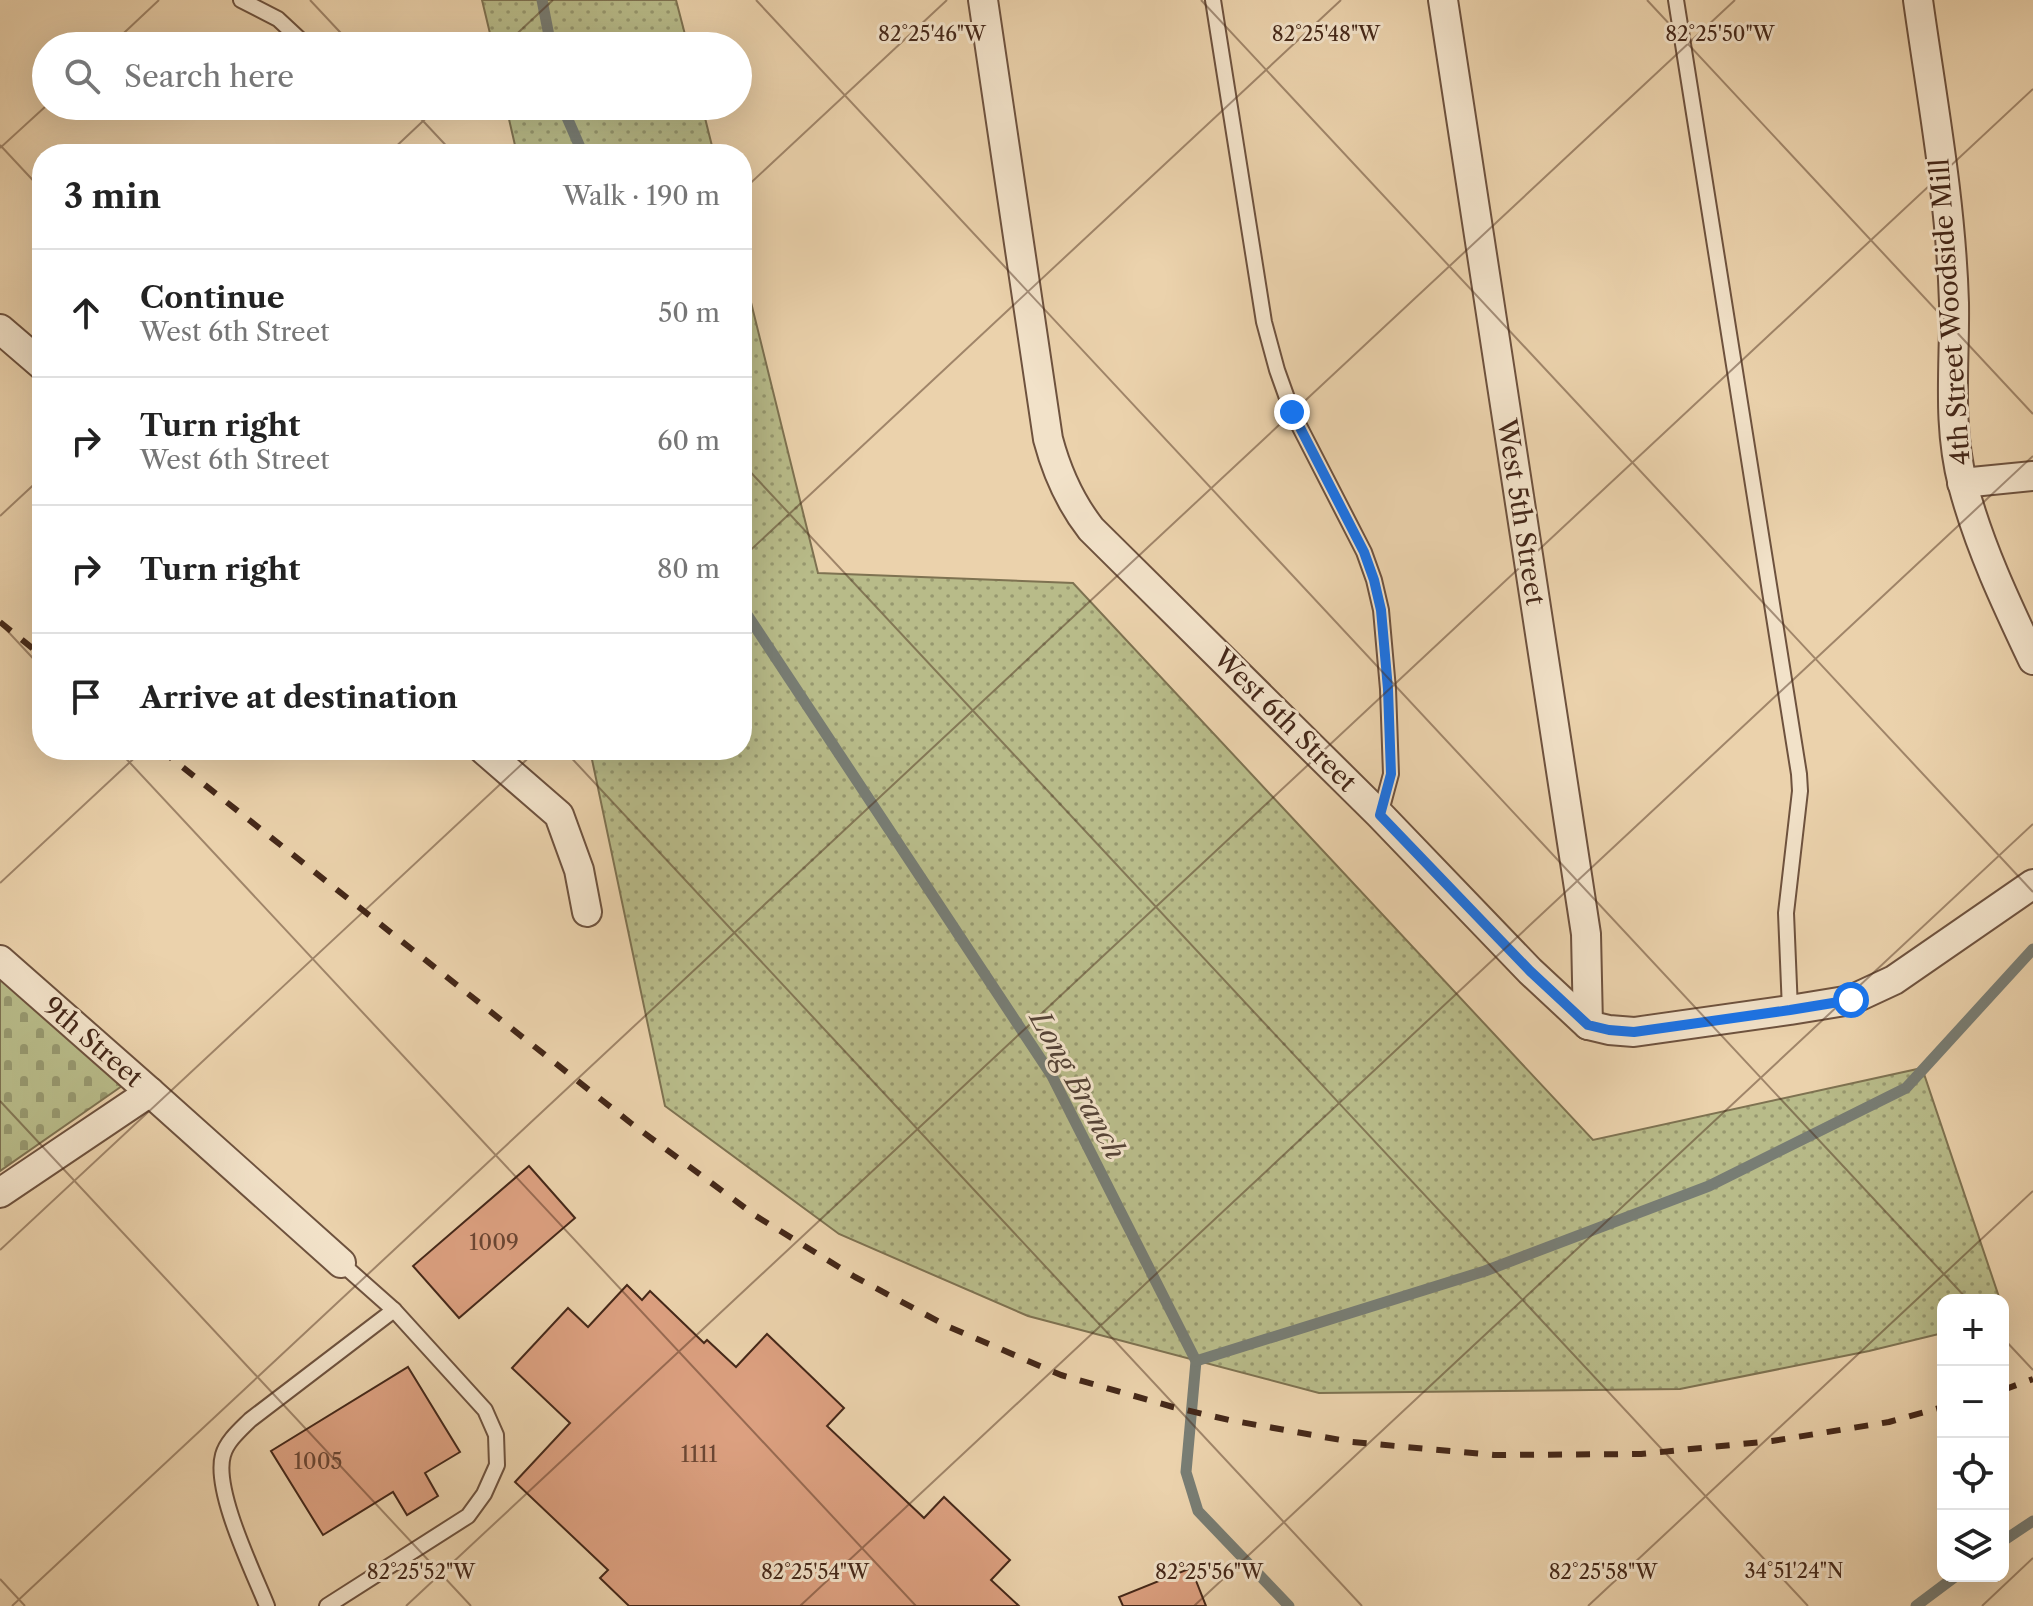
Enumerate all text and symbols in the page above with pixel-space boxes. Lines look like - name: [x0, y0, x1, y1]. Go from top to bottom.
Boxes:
- text: 82°25'46"W: [878, 22, 987, 46]
- text: 82°25'48"W: [1272, 22, 1381, 46]
- text: 82°25'50"W: [1665, 22, 1776, 46]
- search box: [32, 32, 752, 120]
- icon: search: [60, 54, 104, 98]
- text: Search here: [124, 58, 294, 95]
- street label: 4th Street Woodside Mill: [1923, 157, 1977, 466]
- text: 3 min: [64, 175, 161, 217]
- text: Walk · 190 m: [563, 180, 720, 212]
- text: Continue: [140, 279, 285, 316]
- icon: ahead: [64, 291, 108, 335]
- text: 50 m: [658, 297, 720, 329]
- text: West 6th Street: [140, 316, 329, 348]
- route end: [1274, 394, 1310, 430]
- text: Turn right: [140, 407, 300, 444]
- street label: West 5th Street: [1490, 416, 1552, 608]
- icon: right: [64, 419, 108, 463]
- text: 60 m: [657, 425, 720, 457]
- text: West 6th Street: [140, 444, 329, 476]
- icon: right: [64, 547, 108, 591]
- text: Turn right: [140, 551, 300, 588]
- text: 80 m: [657, 553, 720, 585]
- street label: West 6th Street: [1206, 641, 1364, 799]
- icon: arrive: [64, 675, 108, 719]
- text: Arrive at destination: [140, 679, 458, 716]
- route start: [1833, 982, 1869, 1018]
- street label: 9th Street: [37, 990, 150, 1094]
- water label: Long Branch: [1022, 1003, 1133, 1165]
- house number: 1009: [469, 1229, 519, 1256]
- map controls: [1937, 1294, 2009, 1582]
- button: +: [1937, 1294, 2009, 1366]
- button: −: [1937, 1366, 2009, 1438]
- button: locate: [1937, 1438, 2009, 1510]
- house number: 1111: [680, 1441, 718, 1468]
- house number: 1005: [293, 1448, 343, 1475]
- button: layers: [1937, 1510, 2009, 1582]
- text: 34°51'24"N: [1744, 1559, 1844, 1583]
- text: 82°25'52"W: [367, 1560, 476, 1584]
- text: 82°25'54"W: [761, 1560, 870, 1584]
- text: 82°25'56"W: [1155, 1560, 1264, 1584]
- text: 82°25'58"W: [1549, 1560, 1658, 1584]

